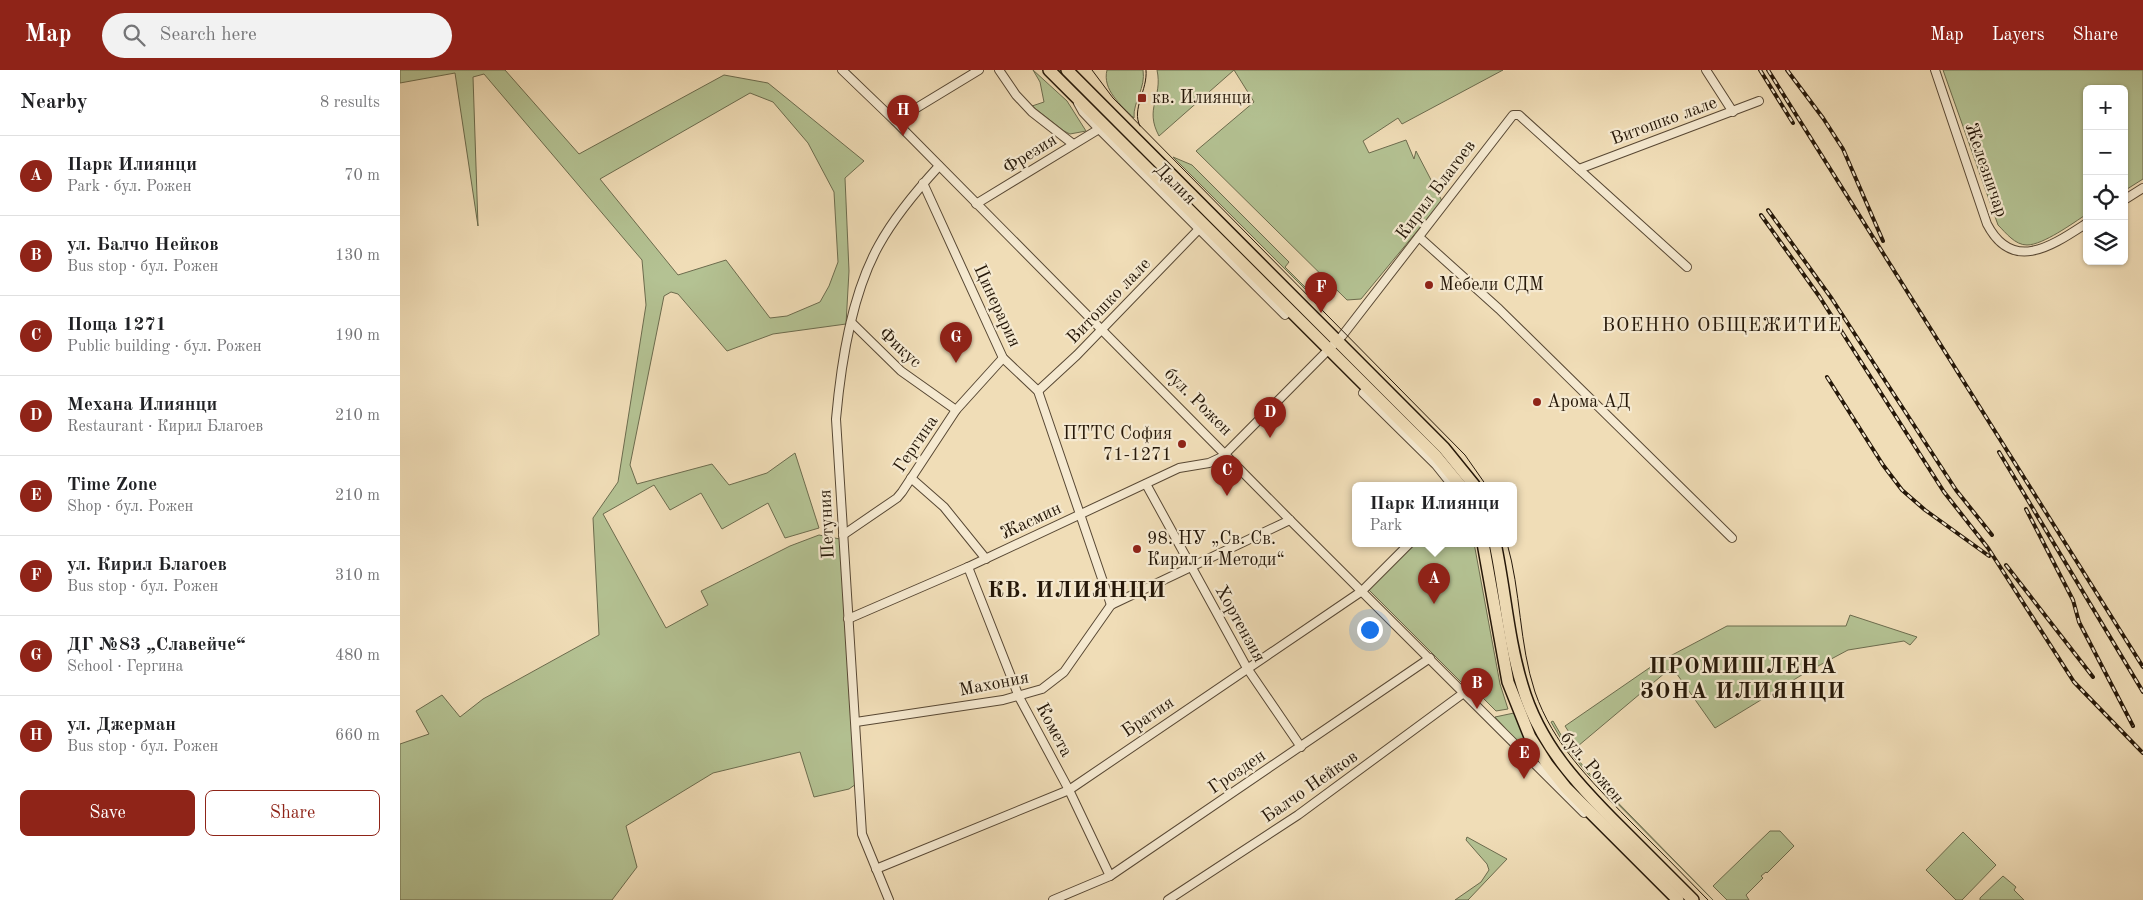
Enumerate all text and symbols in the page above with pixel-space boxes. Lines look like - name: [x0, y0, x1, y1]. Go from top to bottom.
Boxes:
- search box: [102, 13, 452, 58]
- icon: search: [120, 21, 148, 49]
- text: Map: [25, 23, 72, 47]
- text: Search here: [160, 26, 257, 45]
- text: Map: [1930, 26, 1964, 44]
- text: Layers: [1992, 26, 2044, 44]
- text: Share: [2072, 26, 2118, 44]
- map controls: [2083, 85, 2128, 265]
- button: +: [2083, 85, 2128, 130]
- place label: кв. Илиянци: [1152, 89, 1251, 107]
- text: Nearby: [20, 92, 88, 113]
- marker: кв. Илиянци: [1136, 92, 1148, 104]
- street label: Витошко лале: [1608, 93, 1720, 149]
- text: 8 results: [320, 95, 380, 111]
- pin: H: [887, 95, 919, 136]
- street label: Железничар: [1961, 121, 2011, 219]
- button: −: [2083, 130, 2128, 175]
- street label: Фрезия: [1000, 131, 1060, 177]
- street label: Кирил Благоев: [1393, 137, 1479, 243]
- text: Парк Илиянци: [67, 156, 197, 175]
- street label: Далия: [1151, 160, 1199, 208]
- text: A: [30, 168, 42, 184]
- text: 70 m: [344, 168, 380, 184]
- button: locate: [2083, 175, 2128, 220]
- text: Park · бул. Рожен: [67, 179, 191, 195]
- button: layers: [2083, 220, 2128, 265]
- text: ул. Балчо Нейков: [67, 236, 219, 255]
- text: B: [30, 248, 42, 264]
- text: 130 m: [335, 248, 380, 264]
- street label: Витошко лале: [1064, 255, 1154, 347]
- text: Bus stop · бул. Рожен: [67, 259, 218, 275]
- street label: Цинерария: [970, 262, 1024, 350]
- pin: F: [1305, 272, 1337, 313]
- place label: Мебели СДМ: [1439, 276, 1544, 294]
- marker: Мебели СДМ: [1423, 279, 1435, 291]
- text: Поща 1271: [67, 316, 167, 335]
- district label: ВОЕННО ОБЩЕЖИТИЕ: [1602, 317, 1842, 336]
- pin: G: [940, 322, 972, 363]
- street label: Фикус: [875, 324, 925, 372]
- text: C: [31, 328, 41, 344]
- text: 190 m: [335, 328, 380, 344]
- text: Public building · бул. Рожен: [67, 339, 262, 355]
- street label: бул. Рожен: [1161, 365, 1236, 440]
- place label: Арома АД: [1547, 393, 1630, 411]
- text: Механа Илиянци: [67, 396, 217, 415]
- marker: Арома АД: [1531, 396, 1543, 408]
- pin: D: [1254, 397, 1286, 438]
- text: D: [30, 408, 42, 424]
- text: 210 m: [335, 408, 380, 424]
- street label: Гергина: [891, 412, 941, 476]
- text: Restaurant · Кирил Благоев: [67, 419, 263, 435]
- place label: ПТТС София 71-1271: [1063, 425, 1172, 464]
- marker: ПТТС София 71-1271: [1176, 438, 1188, 450]
- pin: C: [1211, 455, 1243, 496]
- text: Time Zone: [67, 476, 157, 495]
- popup: [1352, 482, 1517, 547]
- text: E: [30, 488, 42, 504]
- text: 210 m: [335, 488, 380, 504]
- street label: Петуния: [816, 489, 838, 559]
- text: Парк Илиянци: [1369, 495, 1500, 514]
- text: Shop · бул. Рожен: [67, 499, 193, 515]
- street label: Жасмин: [998, 499, 1064, 543]
- text: Park: [1369, 518, 1402, 534]
- place label: 98. НУ „Св. Св. Кирил и Методи“: [1147, 530, 1285, 569]
- marker: 98. НУ „Св. Св. Кирил и Методи“: [1131, 543, 1143, 555]
- text: ул. Кирил Благоев: [67, 556, 227, 575]
- pin: A: [1418, 563, 1450, 604]
- text: F: [31, 568, 41, 584]
- text: 310 m: [335, 568, 380, 584]
- text: Bus stop · бул. Рожен: [67, 579, 218, 595]
- district label: КВ. ИЛИЯНЦИ: [987, 580, 1167, 602]
- street label: Хортензия: [1212, 583, 1268, 665]
- your location: [1357, 617, 1383, 643]
- text: ДГ №83 „Славейче“: [67, 636, 246, 655]
- text: G: [30, 648, 42, 664]
- text: 480 m: [335, 648, 380, 664]
- district label: ПРОМИШЛЕНА ЗОНА ИЛИЯНЦИ: [1640, 656, 1846, 703]
- text: School · Гергина: [67, 659, 183, 675]
- street label: Махония: [958, 668, 1030, 700]
- pin: B: [1461, 668, 1493, 709]
- street label: Братия: [1119, 693, 1177, 741]
- street label: Комета: [1032, 700, 1076, 760]
- text: ул. Джерман: [67, 716, 176, 735]
- text: H: [29, 728, 43, 744]
- text: 660 m: [335, 728, 380, 744]
- street label: бул. Рожен: [1557, 729, 1627, 808]
- pin: E: [1508, 738, 1540, 779]
- text: Bus stop · бул. Рожен: [67, 739, 218, 755]
- street label: Грозден: [1205, 746, 1269, 798]
- street label: Балчо Нейков: [1259, 747, 1361, 827]
- button: Save: [20, 790, 195, 836]
- button: Share: [205, 790, 380, 836]

